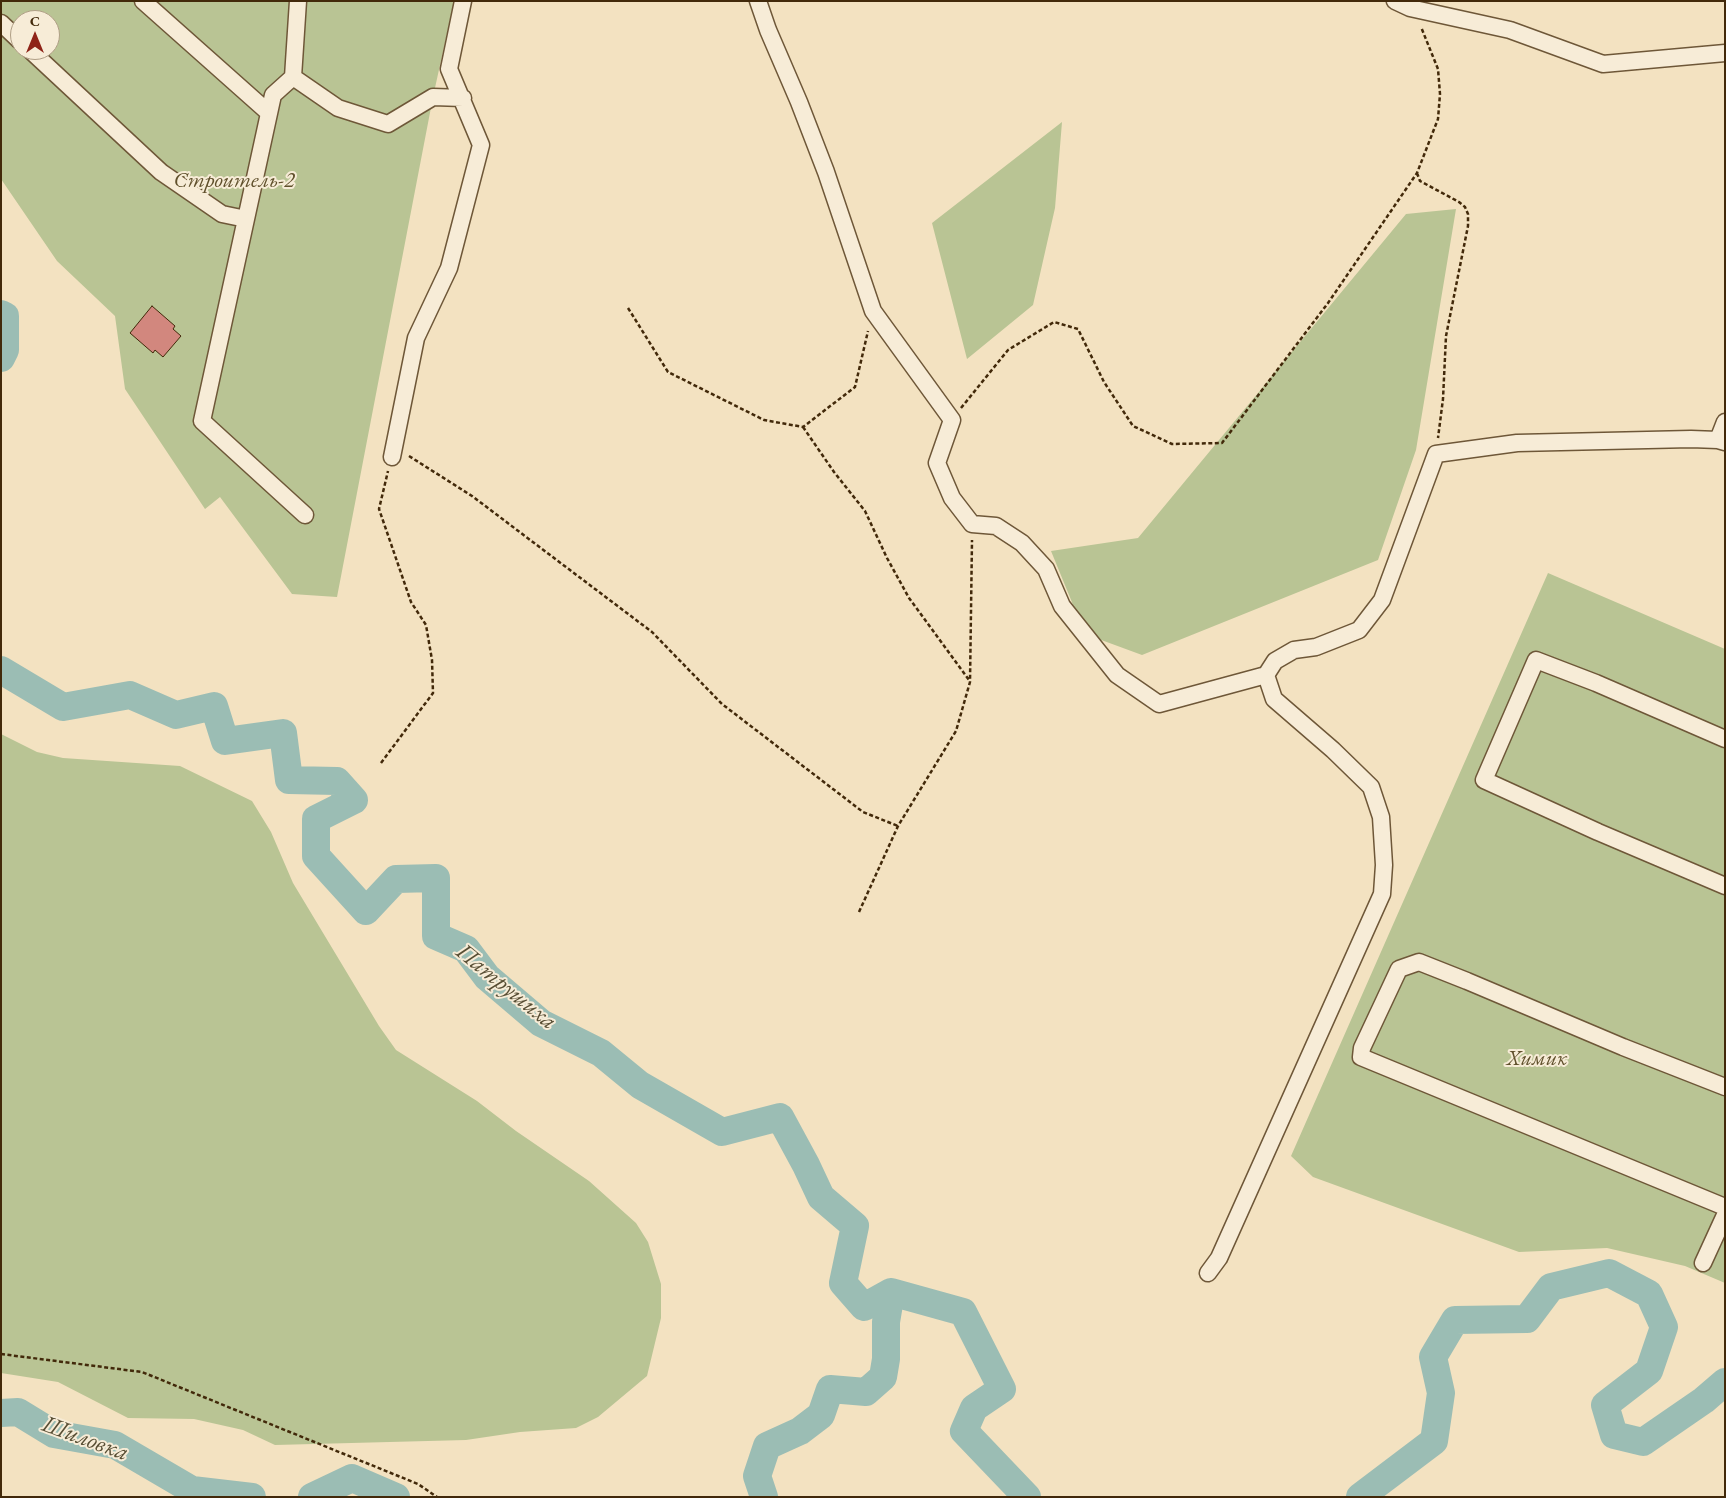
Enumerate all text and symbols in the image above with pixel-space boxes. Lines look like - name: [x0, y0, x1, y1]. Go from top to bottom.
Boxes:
- north arrow: [10, 10, 60, 60]
- text: С: [30, 12, 40, 30]
- park label: Строитель-2: [174, 168, 294, 194]
- water label: Патрушиха: [450, 938, 562, 1036]
- park label: Химик: [1507, 1046, 1567, 1072]
- water label: Шиловка: [38, 1410, 132, 1468]

